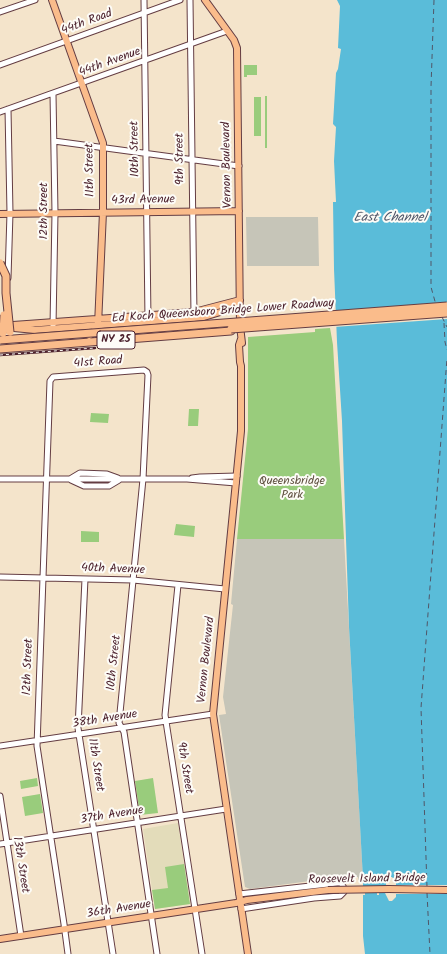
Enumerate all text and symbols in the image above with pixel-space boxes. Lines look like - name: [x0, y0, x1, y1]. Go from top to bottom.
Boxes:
- street label: 44th Road: [60, 7, 114, 39]
- street label: 44th Avenue: [77, 45, 143, 81]
- street label: 10th Street: [128, 121, 144, 177]
- street label: Vernon Boulevard: [220, 122, 236, 208]
- street label: 9th Street: [173, 133, 189, 185]
- street label: 11th Street: [83, 143, 99, 197]
- street label: 12th Street: [38, 182, 52, 240]
- street label: 43rd Avenue: [111, 193, 175, 209]
- water label: East Channel: [353, 211, 427, 227]
- street label: Ed Koch Queensboro Bridge Lower Roadway: [111, 297, 335, 327]
- road number: NY 25: [97, 331, 135, 349]
- street label: 41st Road: [73, 354, 123, 372]
- park label: Queensbridge Park: [259, 475, 325, 503]
- street label: 40th Avenue: [81, 562, 145, 578]
- street label: Vernon Boulevard: [195, 616, 219, 704]
- street label: 10th Street: [105, 634, 125, 692]
- street label: 12th Street: [21, 638, 37, 696]
- street label: 38th Avenue: [72, 708, 138, 732]
- street label: 11th Street: [84, 737, 106, 793]
- street label: 9th Street: [173, 741, 195, 795]
- street label: 37th Avenue: [79, 804, 145, 828]
- street label: 13th Street: [8, 836, 32, 894]
- street label: Roosevelt Island Bridge: [308, 872, 426, 888]
- street label: 36th Avenue: [86, 898, 152, 922]

